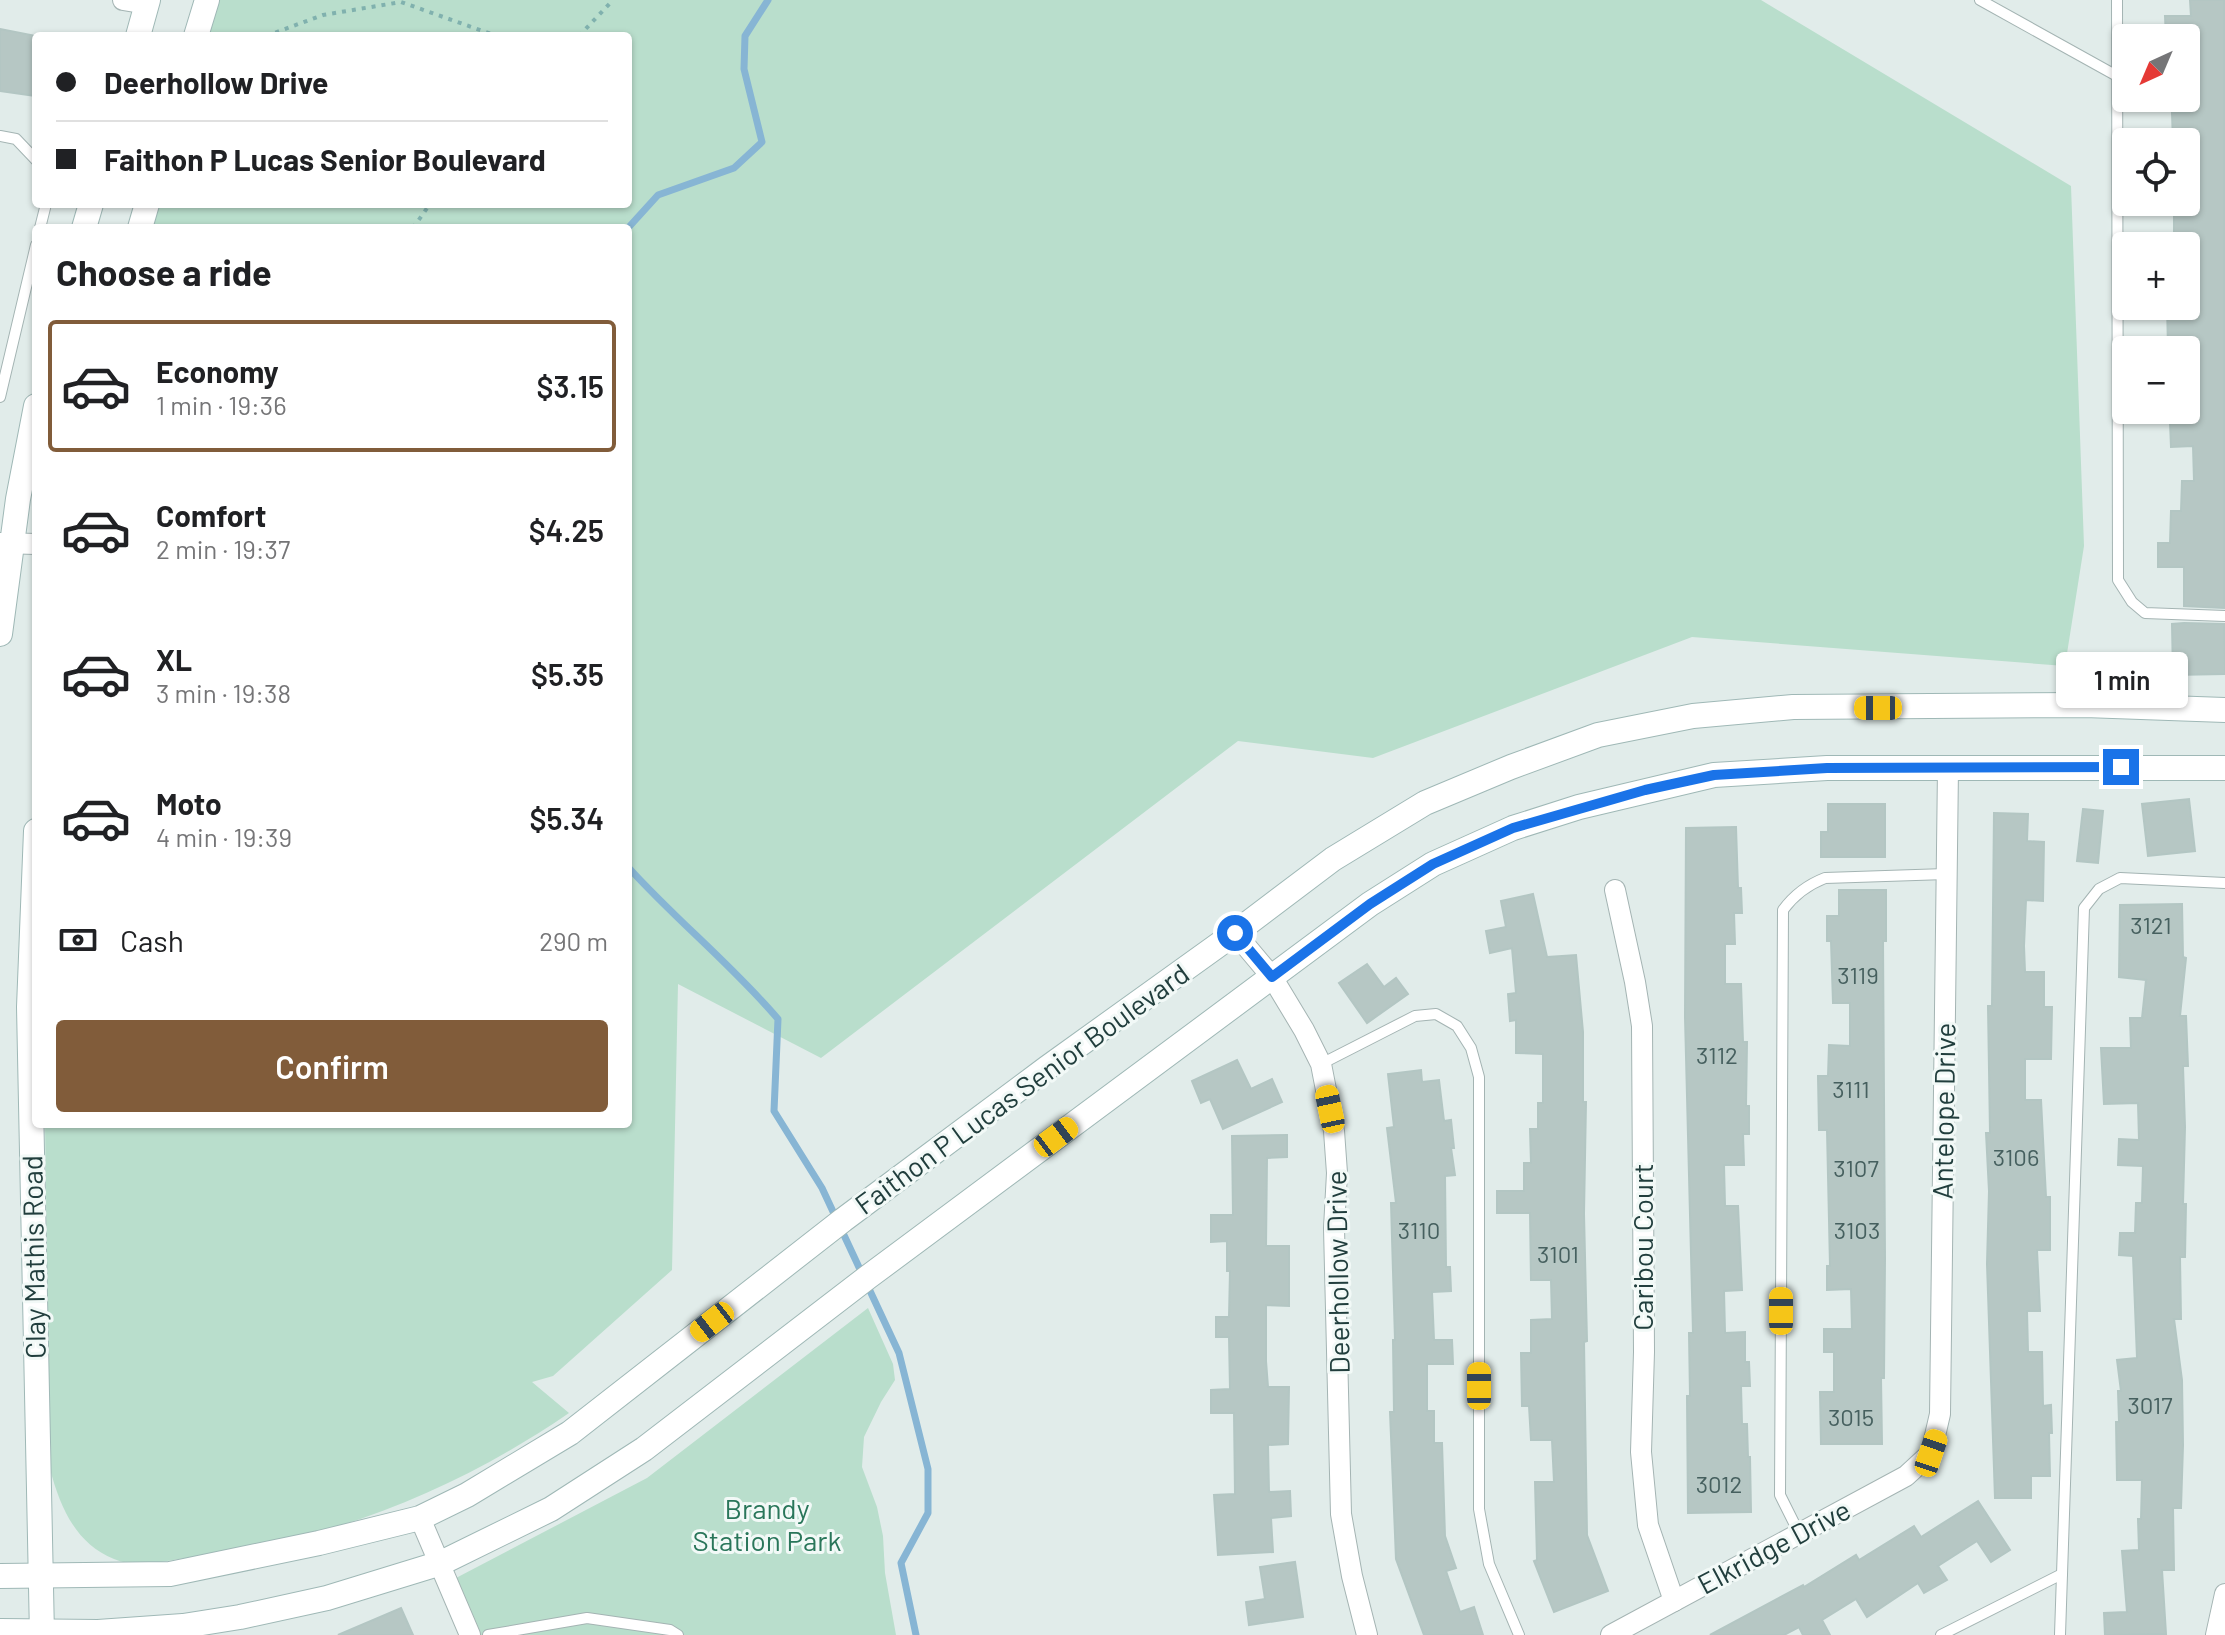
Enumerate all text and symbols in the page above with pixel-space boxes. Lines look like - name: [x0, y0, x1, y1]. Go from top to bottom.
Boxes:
- north arrow: [2112, 24, 2200, 112]
- map controls: [2112, 24, 2200, 424]
- text: Deerhollow Drive: [104, 64, 329, 100]
- button: locate: [2112, 128, 2200, 216]
- text: Faithon P Lucas Senior Boulevard: [104, 141, 546, 177]
- button: +: [2112, 232, 2200, 320]
- text: Choose a ride: [56, 250, 272, 293]
- button: −: [2112, 336, 2200, 424]
- icon: car: [60, 350, 132, 422]
- text: Economy: [156, 353, 279, 389]
- text: $3.15: [536, 368, 604, 404]
- text: 1 min · 19:36: [156, 389, 287, 420]
- icon: car: [60, 494, 132, 566]
- text: Comfort: [156, 497, 266, 533]
- text: $4.25: [529, 512, 604, 548]
- text: 2 min · 19:37: [156, 533, 290, 564]
- icon: car: [60, 638, 132, 710]
- text: XL: [156, 641, 192, 677]
- callout: 1 min: [2055, 651, 2187, 707]
- text: $5.35: [531, 656, 604, 692]
- text: 1 min: [2094, 664, 2150, 695]
- text: 3 min · 19:38: [156, 677, 291, 708]
- car: [1854, 696, 1902, 720]
- route end: [2103, 749, 2139, 785]
- icon: car: [60, 782, 132, 854]
- text: Moto: [156, 785, 222, 821]
- text: $5.34: [529, 800, 604, 836]
- text: 4 min · 19:39: [156, 821, 292, 852]
- house number: 3121: [2130, 910, 2172, 939]
- route start: [1217, 915, 1253, 951]
- icon: cash: [56, 918, 100, 962]
- text: Cash: [120, 922, 184, 958]
- text: 290 m: [539, 925, 608, 956]
- street label: Faithon P Lucas Senior Boulevard: [848, 956, 1195, 1221]
- house number: 3119: [1837, 960, 1879, 989]
- button: Confirm: [56, 1020, 608, 1112]
- street label: Antelope Drive: [1924, 1022, 1962, 1200]
- house number: 3112: [1696, 1040, 1738, 1069]
- house number: 3111: [1832, 1074, 1870, 1103]
- car: [1313, 1083, 1347, 1135]
- car: [1030, 1113, 1082, 1161]
- house number: 3106: [1993, 1142, 2039, 1171]
- house number: 3107: [1833, 1153, 1879, 1182]
- street label: Clay Mathis Road: [14, 1155, 52, 1359]
- street label: Caribou Court: [1625, 1163, 1659, 1331]
- street label: Deerhollow Drive: [1318, 1170, 1356, 1374]
- house number: 3110: [1398, 1215, 1440, 1244]
- house number: 3103: [1834, 1215, 1880, 1244]
- house number: 3101: [1537, 1239, 1579, 1268]
- car: [1769, 1287, 1793, 1335]
- car: [686, 1298, 738, 1346]
- car: [1467, 1362, 1491, 1410]
- house number: 3017: [2128, 1390, 2173, 1419]
- house number: 3015: [1828, 1402, 1874, 1431]
- car: [1912, 1426, 1950, 1480]
- house number: 3012: [1696, 1469, 1742, 1498]
- park label: Brandy Station Park: [692, 1491, 842, 1557]
- street label: Elkridge Drive: [1691, 1492, 1856, 1601]

